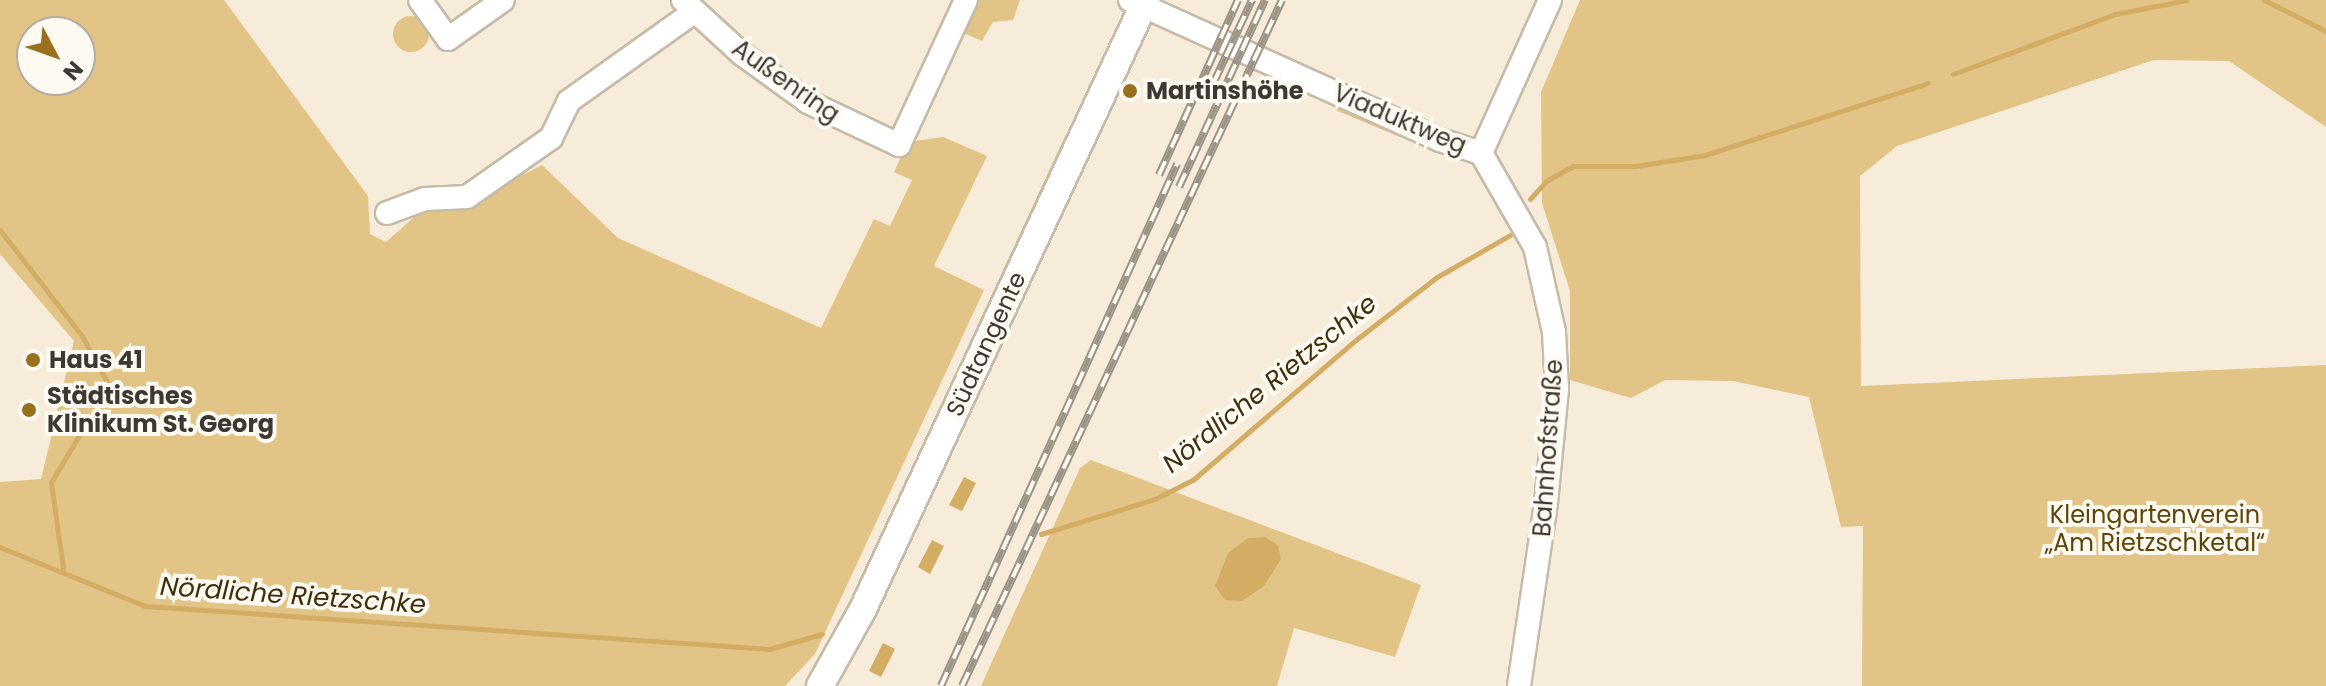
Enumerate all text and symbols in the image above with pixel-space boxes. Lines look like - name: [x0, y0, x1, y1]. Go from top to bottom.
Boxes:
- north arrow: [16, 16, 96, 96]
- street label: Außenring: [727, 33, 845, 129]
- text: N: [56, 54, 90, 87]
- place label: Martinshöhe: [1146, 77, 1303, 105]
- street label: Viaduktweg: [1329, 78, 1471, 160]
- marker: Martinshöhe: [1121, 82, 1139, 100]
- street label: Südtangente: [940, 267, 1032, 421]
- water label: Nördliche Rietzschke: [1157, 288, 1383, 480]
- place label: Haus 41: [49, 346, 143, 374]
- marker: Haus 41: [24, 351, 42, 369]
- street label: Bahnhofstraße: [1527, 358, 1569, 538]
- place label: Städtisches Klinikum St. Georg: [47, 382, 274, 438]
- marker: Städtisches Klinikum St. Georg: [18, 399, 40, 421]
- park label: Kleingartenverein „Am Rietzschketal“: [2045, 501, 2265, 557]
- water label: Nördliche Rietzschke: [159, 571, 427, 621]

